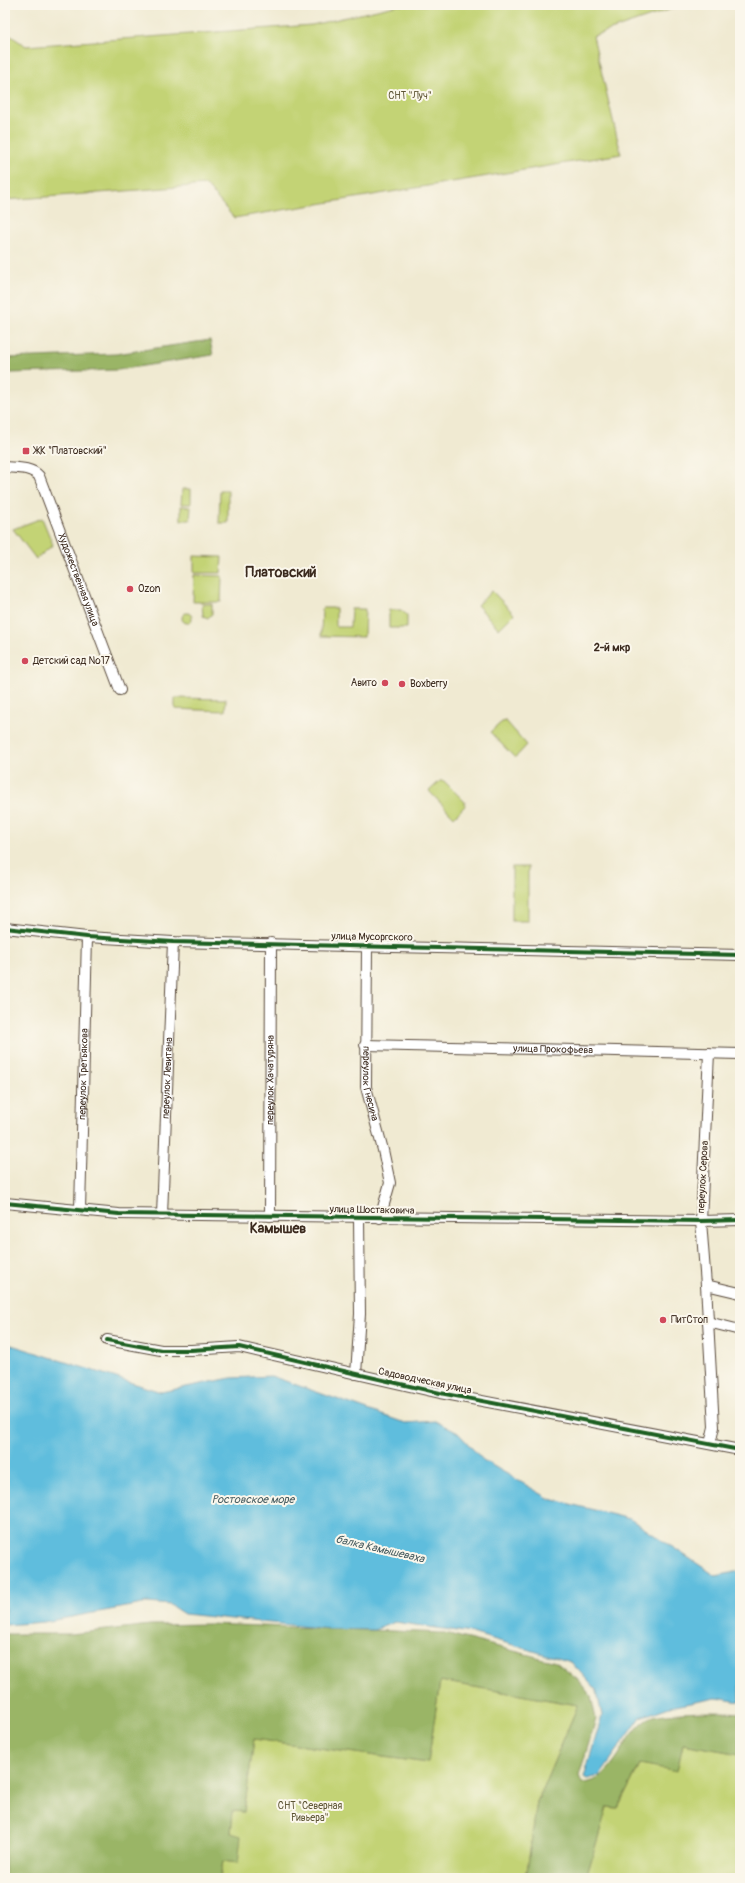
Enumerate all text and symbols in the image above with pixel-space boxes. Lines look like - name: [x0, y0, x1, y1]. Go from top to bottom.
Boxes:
- park label: СНТ "Луч": [388, 90, 432, 102]
- place label: ЖК "Платовский": [32, 445, 107, 457]
- marker: ЖК "Платовский": [21, 446, 31, 456]
- street label: Художественная улица: [55, 532, 101, 628]
- district label: Платовский: [246, 564, 317, 581]
- place label: Ozon: [138, 583, 161, 595]
- marker: Ozon: [125, 584, 135, 594]
- district label: 2-й мкр: [594, 641, 630, 654]
- place label: Детский сад №17: [32, 655, 111, 667]
- marker: Детский сад №17: [20, 656, 30, 666]
- place label: Авито: [351, 677, 378, 689]
- marker: Авито: [380, 678, 390, 688]
- place label: Boxberry: [410, 678, 448, 690]
- marker: Boxberry: [397, 679, 407, 689]
- street label: улица Мусоргского: [330, 930, 413, 944]
- street label: переулок Третьякова: [76, 1028, 91, 1120]
- street label: переулок Хачатуряна: [264, 1035, 277, 1125]
- street label: переулок Левитана: [160, 1037, 175, 1119]
- street label: улица Прокофьева: [512, 1043, 593, 1056]
- street label: переулок Гнесина: [360, 1046, 381, 1123]
- street label: переулок Серова: [695, 1140, 711, 1214]
- street label: улица Шостаковича: [329, 1203, 415, 1217]
- district label: Камышев: [250, 1220, 306, 1237]
- place label: ПитСтоп: [671, 1314, 708, 1326]
- marker: ПитСтоп: [658, 1315, 668, 1325]
- street label: Садоводческая улица: [377, 1365, 473, 1397]
- water label: Ростовское море: [212, 1493, 296, 1506]
- water label: балка Камышеваха: [334, 1532, 426, 1566]
- park label: СНТ "Северная Ривьера": [278, 1800, 342, 1824]

